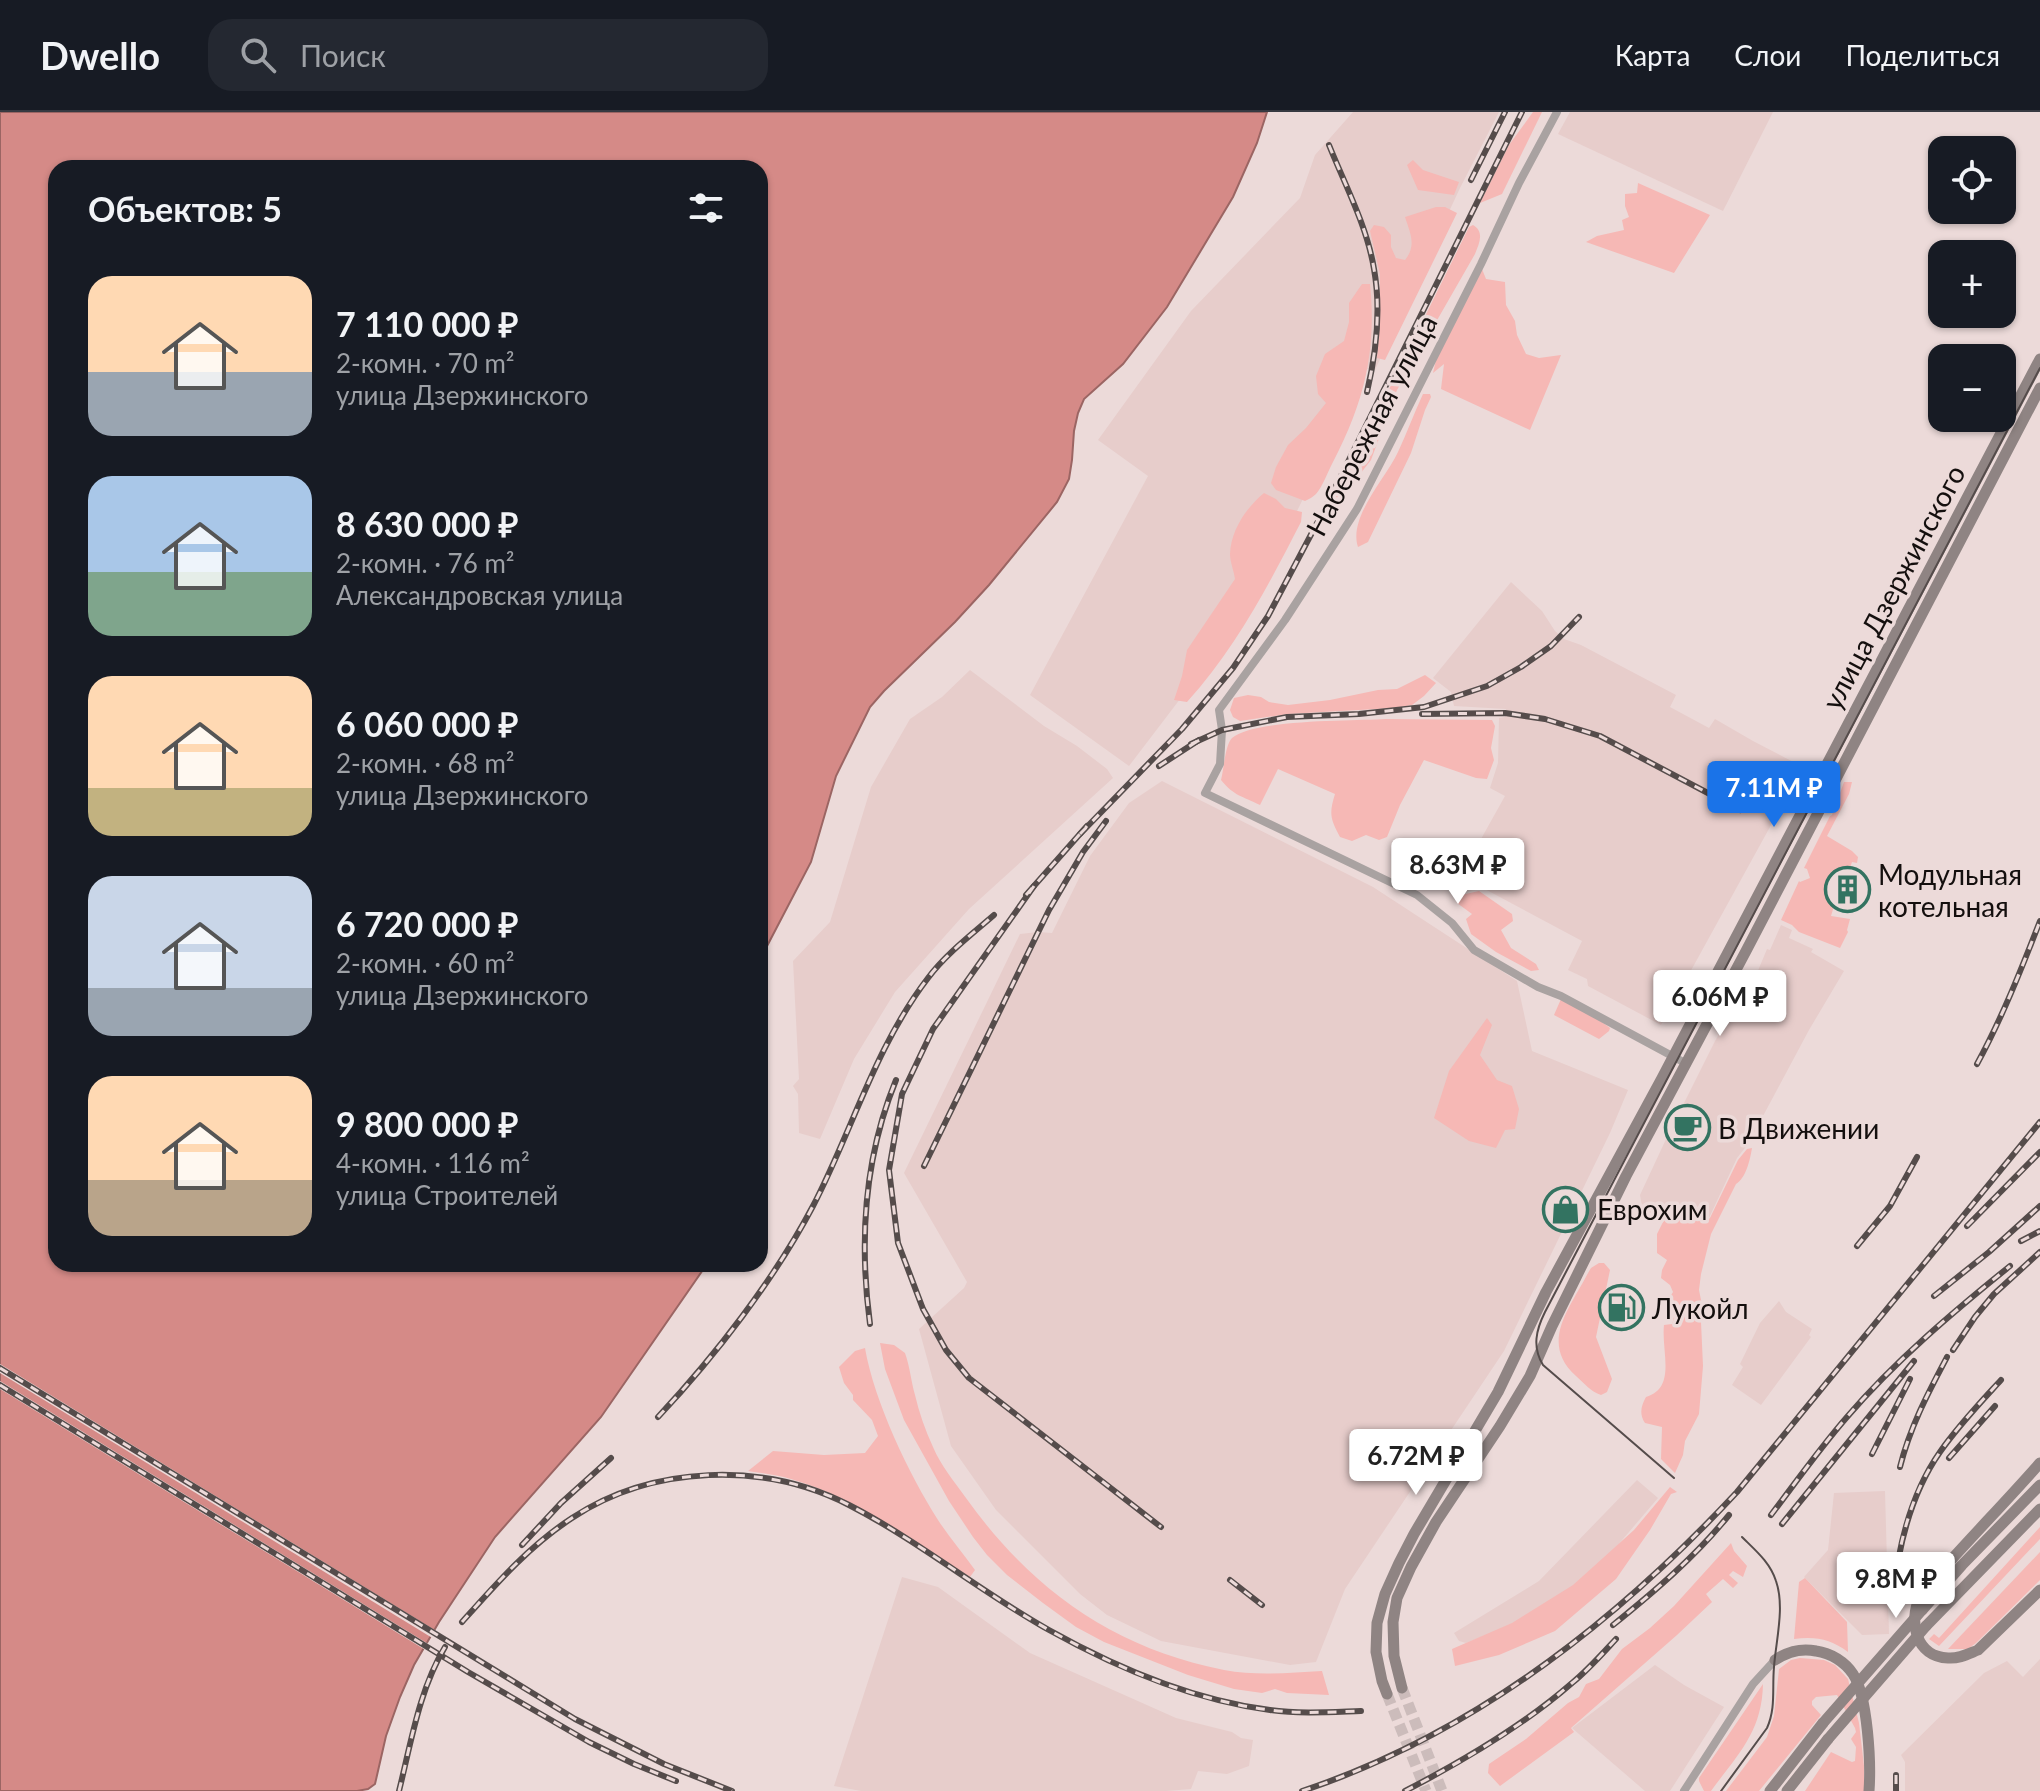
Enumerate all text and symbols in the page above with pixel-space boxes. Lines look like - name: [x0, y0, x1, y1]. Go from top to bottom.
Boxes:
- search box: [208, 19, 768, 91]
- text: Dwello: [40, 32, 160, 78]
- icon: search: [236, 33, 280, 77]
- text: Поиск: [300, 37, 386, 73]
- text: Карта: [1615, 38, 1690, 72]
- text: Слои: [1734, 38, 1801, 72]
- text: Поделиться: [1845, 38, 2000, 72]
- map controls: [1928, 136, 2016, 432]
- button: locate: [1928, 136, 2016, 224]
- icon: filters: [684, 186, 728, 230]
- text: Объектов: 5: [88, 188, 282, 229]
- button: +: [1928, 240, 2016, 328]
- text: 7 110 000 ₽: [336, 303, 519, 344]
- icon: home: [152, 308, 248, 404]
- street label: Набережная улица: [1298, 309, 1444, 541]
- button: −: [1928, 344, 2016, 432]
- text: 2-комн. · 70 m²: [336, 347, 515, 379]
- text: улица Дзержинского: [336, 379, 589, 411]
- street label: улица Дзержинского: [1814, 459, 1972, 715]
- text: 8 630 000 ₽: [336, 503, 519, 544]
- icon: home: [152, 508, 248, 604]
- text: 2-комн. · 76 m²: [336, 547, 515, 579]
- text: Александровская улица: [336, 579, 623, 611]
- text: 6 060 000 ₽: [336, 703, 519, 744]
- icon: home: [152, 708, 248, 804]
- text: 2-комн. · 68 m²: [336, 747, 515, 779]
- pin: 7.11M ₽: [1700, 761, 1848, 829]
- text: 7.11M ₽: [1725, 771, 1823, 803]
- text: улица Дзержинского: [336, 779, 589, 811]
- pin: 8.63M ₽: [1384, 838, 1532, 906]
- text: 8.63M ₽: [1409, 848, 1507, 880]
- place label: Модульная котельная: [1878, 857, 2022, 923]
- building icon: Модульная котельная: [1823, 866, 1871, 914]
- text: 6 720 000 ₽: [336, 903, 519, 944]
- icon: home: [152, 908, 248, 1004]
- text: 2-комн. · 60 m²: [336, 947, 515, 979]
- pin: 6.06M ₽: [1646, 970, 1794, 1038]
- text: улица Дзержинского: [336, 979, 589, 1011]
- text: 6.06M ₽: [1671, 980, 1769, 1012]
- text: 9 800 000 ₽: [336, 1103, 519, 1144]
- cafe icon: В Движении: [1663, 1104, 1711, 1152]
- icon: home: [152, 1108, 248, 1204]
- place label: В Движении: [1718, 1111, 1879, 1145]
- text: 4-комн. · 116 m²: [336, 1147, 530, 1179]
- text: улица Строителей: [336, 1179, 558, 1211]
- shop icon: Еврохим: [1542, 1185, 1590, 1233]
- place label: Еврохим: [1597, 1192, 1707, 1226]
- fuel station icon: Лукойл: [1597, 1284, 1645, 1332]
- place label: Лукойл: [1651, 1291, 1749, 1325]
- pin: 6.72M ₽: [1342, 1429, 1490, 1497]
- text: 6.72M ₽: [1367, 1439, 1465, 1471]
- pin: 9.8M ₽: [1831, 1552, 1961, 1620]
- text: 9.8M ₽: [1855, 1562, 1937, 1594]

